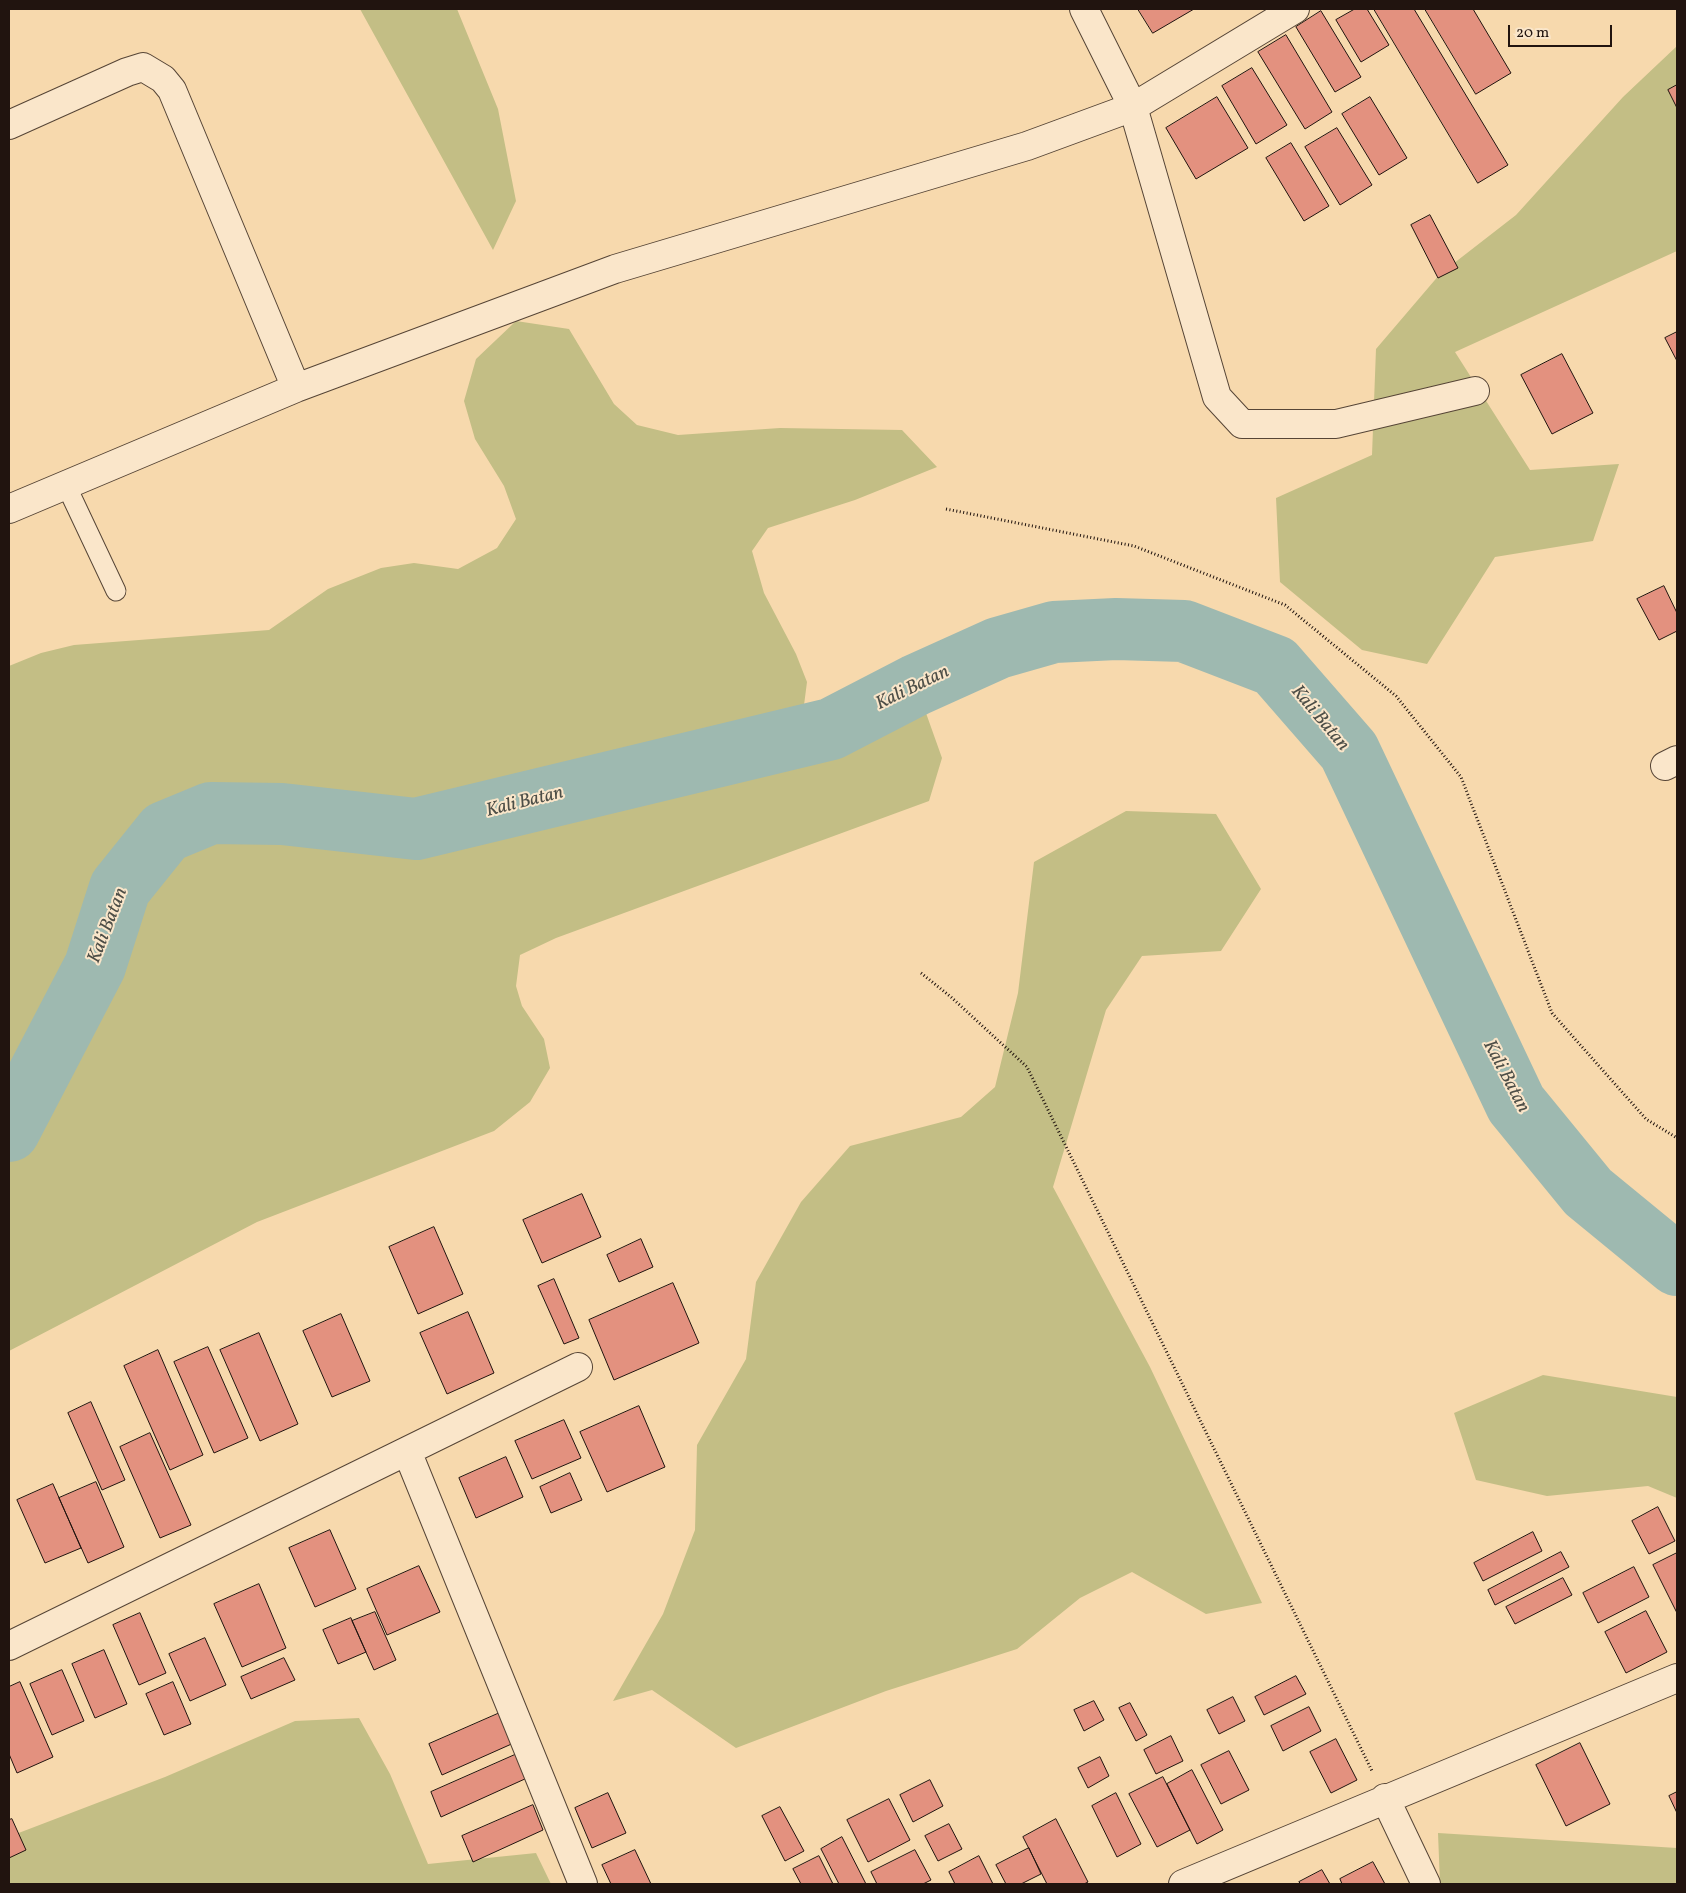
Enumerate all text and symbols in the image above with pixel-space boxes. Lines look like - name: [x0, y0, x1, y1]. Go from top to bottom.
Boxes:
- scale bar: [1511, 15, 1615, 47]
- text: 20 m: [1516, 23, 1549, 44]
- water label: Kali Batan: [873, 661, 953, 717]
- water label: Kali Batan: [1285, 681, 1353, 757]
- water label: Kali Batan: [484, 782, 566, 824]
- water label: Kali Batan: [84, 885, 134, 967]
- water label: Kali Batan: [1476, 1037, 1534, 1117]

